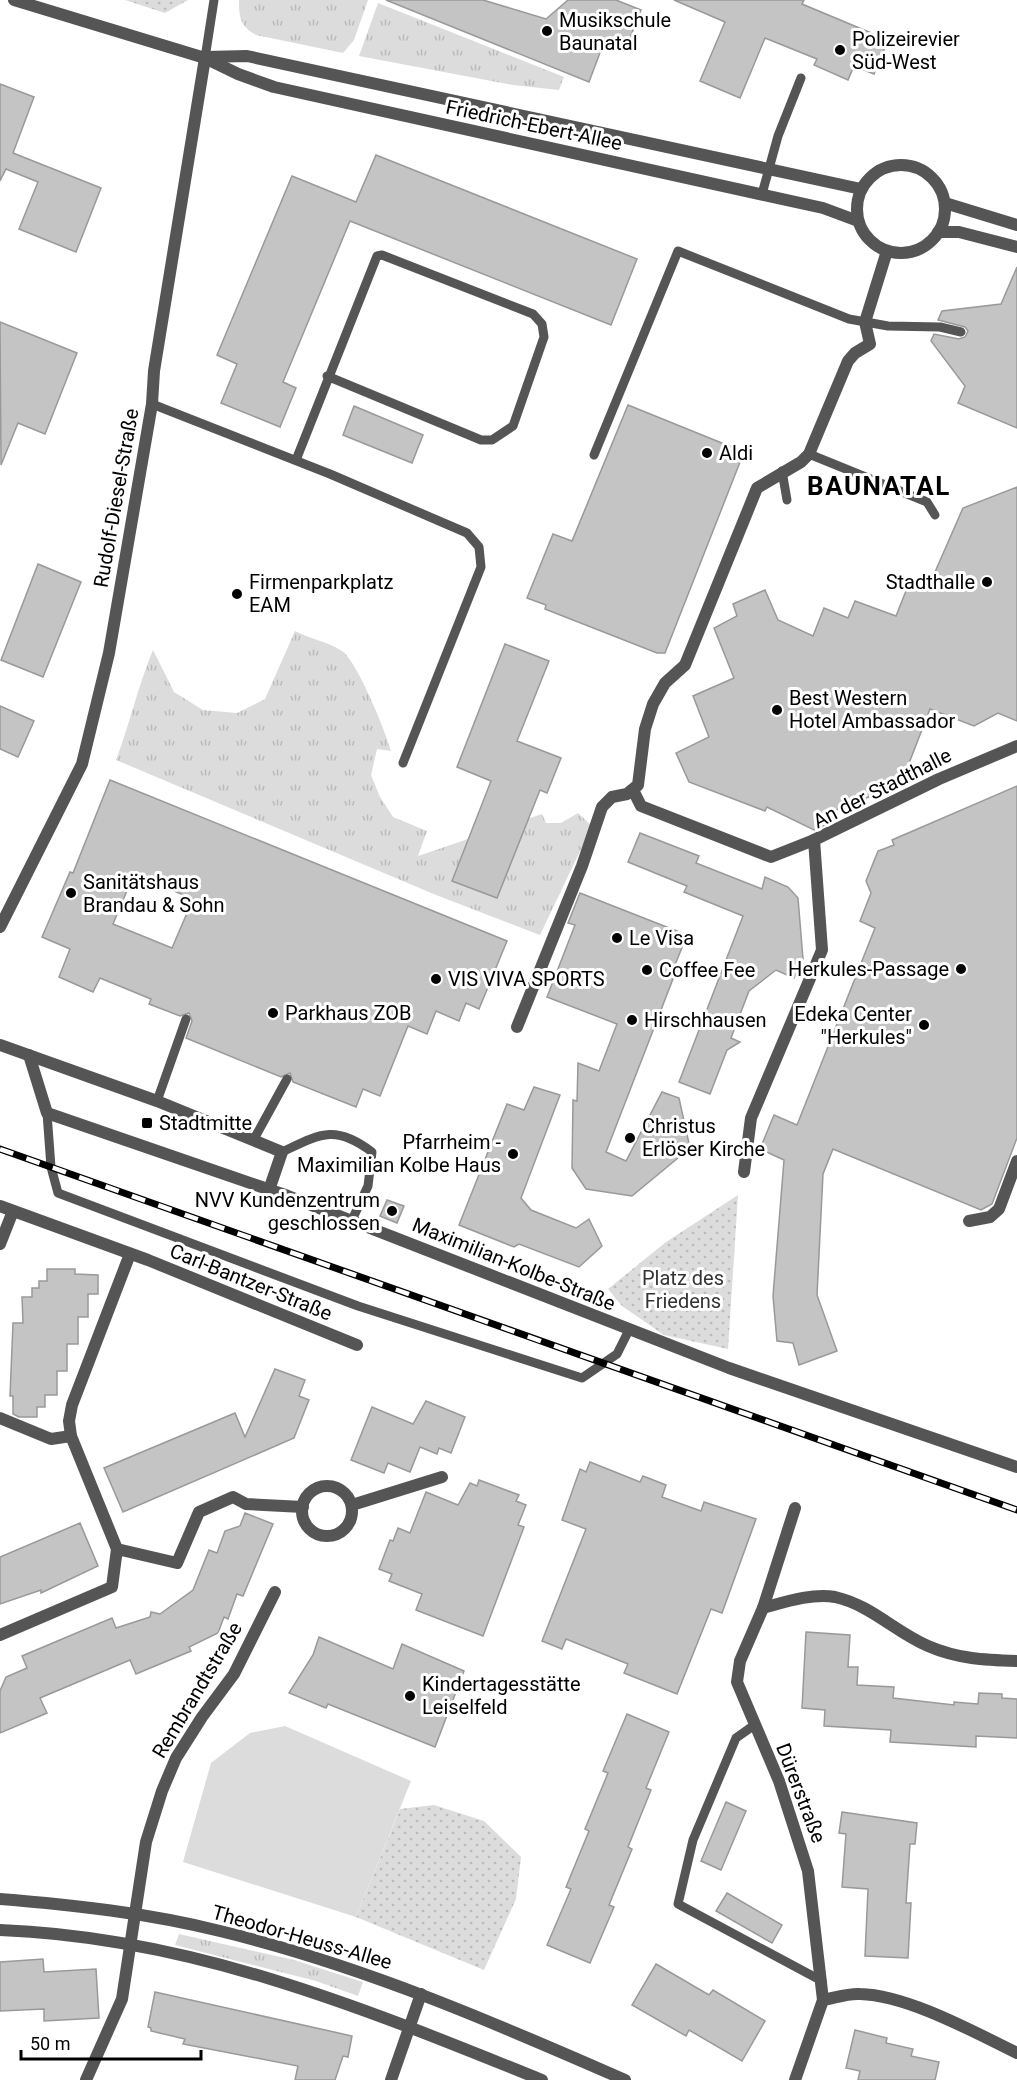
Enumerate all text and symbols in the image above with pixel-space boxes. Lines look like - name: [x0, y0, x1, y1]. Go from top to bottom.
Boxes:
- place label: Musikschule Baunatal: [559, 8, 671, 55]
- marker: Musikschule Baunatal: [540, 24, 554, 38]
- place label: Polizeirevier Süd-West: [852, 27, 960, 74]
- marker: Polizeirevier Süd-West: [833, 43, 847, 57]
- street label: Friedrich-Ebert-Allee: [444, 95, 624, 155]
- street label: Rudolf-Diesel-Straße: [88, 407, 144, 589]
- place label: Aldi: [719, 441, 753, 465]
- marker: Aldi: [700, 446, 714, 460]
- district label: BAUNATAL: [807, 471, 951, 501]
- place label: Firmenparkplatz EAM: [249, 570, 393, 617]
- place label: Stadthalle: [886, 570, 975, 594]
- marker: Stadthalle: [980, 575, 994, 589]
- marker: Firmenparkplatz EAM: [230, 587, 244, 601]
- place label: Best Western Hotel Ambassador: [789, 686, 956, 733]
- marker: Best Western Hotel Ambassador: [770, 703, 784, 717]
- street label: An der Stadthalle: [809, 743, 955, 833]
- place label: Sanitätshaus Brandau & Sohn: [83, 870, 225, 917]
- marker: Sanitätshaus Brandau & Sohn: [64, 886, 78, 900]
- place label: Le Visa: [629, 926, 694, 950]
- marker: Le Visa: [610, 931, 624, 945]
- place label: Herkules-Passage: [788, 957, 949, 981]
- place label: Coffee Fee: [659, 958, 755, 982]
- marker: Herkules-Passage: [954, 962, 968, 976]
- marker: Coffee Fee: [640, 963, 654, 977]
- place label: VIS VIVA SPORTS: [448, 967, 605, 991]
- marker: VIS VIVA SPORTS: [429, 972, 443, 986]
- place label: Parkhaus ZOB: [285, 1001, 411, 1025]
- place label: Edeka Center "Herkules": [794, 1002, 912, 1049]
- marker: Parkhaus ZOB: [266, 1006, 280, 1020]
- place label: Hirschhausen: [644, 1008, 767, 1032]
- marker: Hirschhausen: [625, 1013, 639, 1027]
- marker: Edeka Center "Herkules": [917, 1018, 931, 1032]
- place label: Stadtmitte: [159, 1111, 252, 1135]
- place label: Christus Erlöser Kirche: [642, 1114, 765, 1161]
- marker: Stadtmitte: [140, 1116, 154, 1130]
- place label: Pfarrheim - Maximilian Kolbe Haus: [297, 1130, 501, 1177]
- marker: Christus Erlöser Kirche: [623, 1131, 637, 1145]
- marker: Pfarrheim - Maximilian Kolbe Haus: [506, 1147, 520, 1161]
- place label: NVV Kundenzentrum geschlossen: [195, 1188, 380, 1235]
- marker: NVV Kundenzentrum geschlossen: [385, 1204, 399, 1218]
- street label: Maximilian-Kolbe-Straße: [409, 1212, 619, 1316]
- street label: Carl-Bantzer-Straße: [166, 1238, 336, 1326]
- park label: Platz des Friedens: [642, 1266, 724, 1313]
- street label: Rembrandtstraße: [147, 1618, 247, 1762]
- place label: Kindertagesstätte Leiselfeld: [422, 1672, 581, 1719]
- marker: Kindertagesstätte Leiselfeld: [403, 1689, 417, 1703]
- street label: Dürerstraße: [771, 1740, 831, 1846]
- street label: Theodor-Heuss-Allee: [209, 1900, 395, 1974]
- scale bar: [21, 2023, 201, 2061]
- text: 50 m: [30, 2033, 70, 2054]

